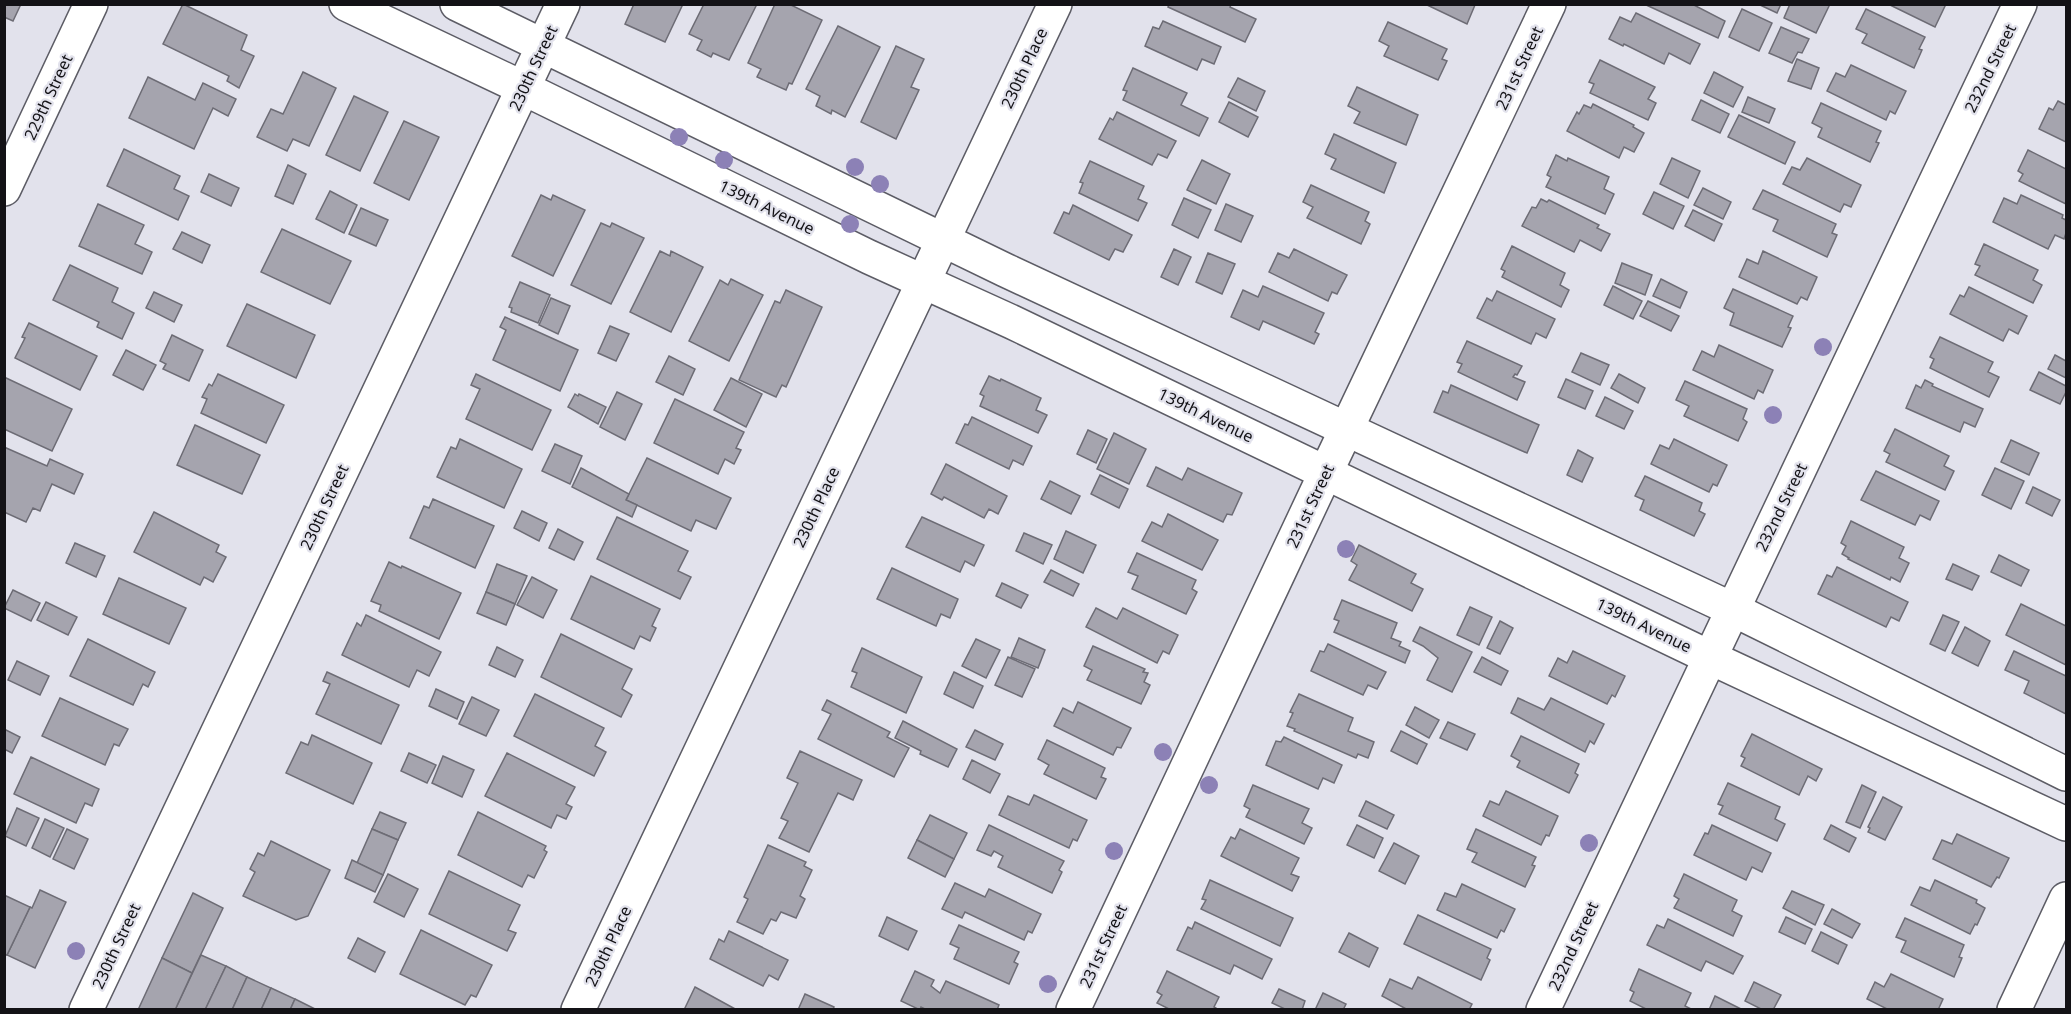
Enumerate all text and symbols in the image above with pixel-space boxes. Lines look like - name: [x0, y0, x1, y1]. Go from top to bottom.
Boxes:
- street label: 232nd Street: [1959, 20, 2021, 116]
- street label: 230th Street: [504, 21, 562, 114]
- street label: 231st Street: [1490, 22, 1548, 113]
- street label: 230th Place: [996, 24, 1052, 112]
- street label: 229th Street: [19, 50, 77, 143]
- street label: 139th Avenue: [716, 174, 818, 240]
- street label: 139th Avenue: [1155, 382, 1257, 448]
- street label: 232nd Street: [1750, 459, 1812, 555]
- street label: 230th Street: [295, 460, 353, 553]
- street label: 231st Street: [1281, 460, 1339, 551]
- street label: 230th Place: [788, 463, 844, 551]
- street label: 139th Avenue: [1593, 592, 1695, 658]
- street label: 232nd Street: [1543, 898, 1603, 994]
- street label: 230th Street: [87, 899, 145, 992]
- street label: 231st Street: [1074, 900, 1132, 991]
- street label: 230th Place: [580, 902, 636, 990]

